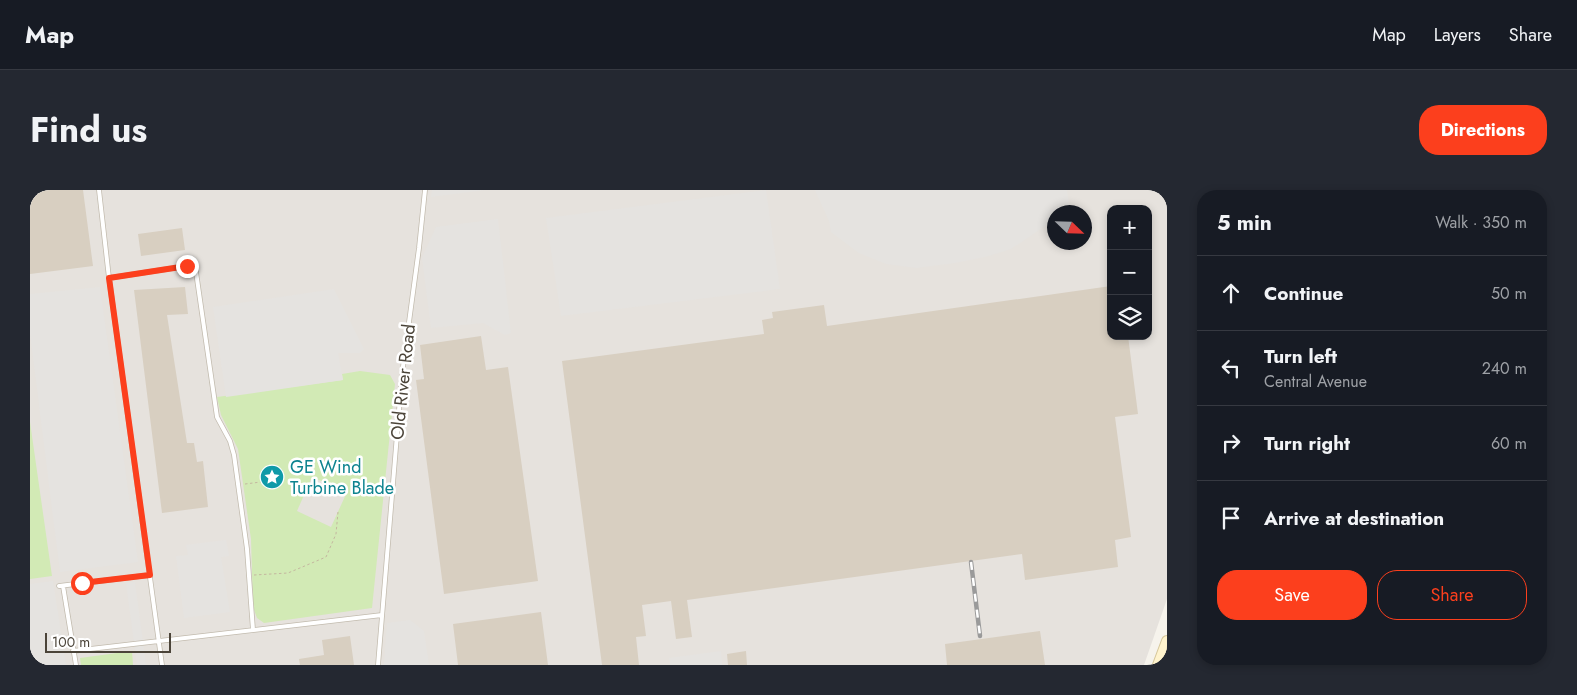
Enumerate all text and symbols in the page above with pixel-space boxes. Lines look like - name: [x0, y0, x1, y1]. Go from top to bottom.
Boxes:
- text: Map: [25, 17, 74, 52]
- text: Map: [1372, 22, 1406, 48]
- text: Layers: [1434, 22, 1481, 48]
- text: Share: [1509, 22, 1552, 48]
- text: Find us: [30, 105, 147, 155]
- button: Directions: [1419, 105, 1547, 155]
- north arrow: [1047, 205, 1092, 250]
- map controls: [1107, 205, 1152, 340]
- button: +: [1107, 205, 1152, 250]
- text: 5 min: [1217, 208, 1272, 238]
- text: Walk · 350 m: [1435, 211, 1527, 234]
- button: −: [1107, 250, 1152, 295]
- route end: [176, 255, 199, 278]
- icon: ahead: [1217, 279, 1245, 307]
- text: Continue: [1264, 280, 1343, 307]
- text: 50 m: [1491, 282, 1527, 305]
- button: layers: [1107, 295, 1152, 340]
- street label: Old River Road: [384, 323, 422, 441]
- text: Turn left: [1264, 343, 1337, 370]
- icon: left: [1217, 354, 1245, 382]
- text: 240 m: [1482, 357, 1527, 380]
- text: Central Avenue: [1264, 370, 1367, 393]
- icon: right: [1217, 429, 1245, 457]
- text: Turn right: [1264, 430, 1350, 457]
- text: 60 m: [1491, 432, 1527, 455]
- place label: GE Wind Turbine Blade: [290, 454, 394, 501]
- place icon: GE Wind Turbine Blade: [259, 464, 285, 490]
- icon: arrive: [1217, 504, 1245, 532]
- text: Arrive at destination: [1264, 505, 1444, 532]
- button: Save: [1217, 570, 1367, 620]
- button: Share: [1377, 570, 1527, 620]
- route start: [71, 572, 94, 595]
- scale bar: [45, 630, 171, 653]
- text: 100 m: [52, 632, 90, 652]

